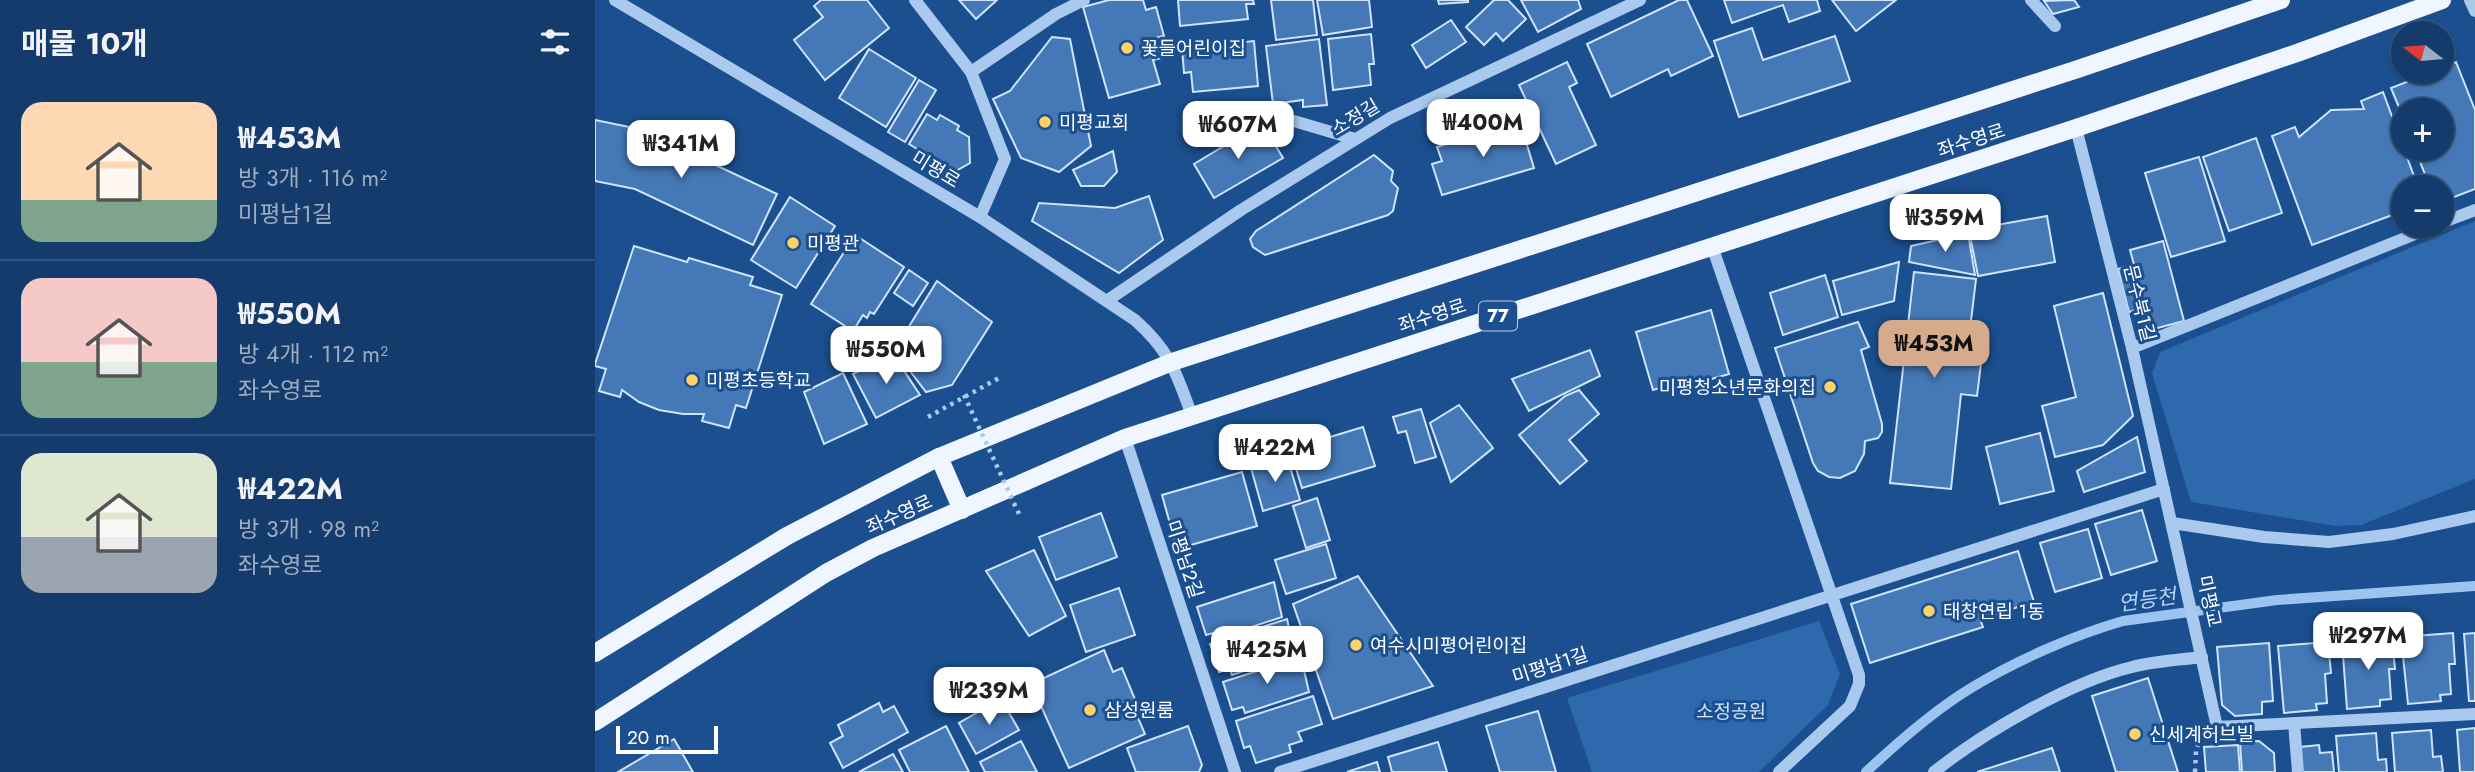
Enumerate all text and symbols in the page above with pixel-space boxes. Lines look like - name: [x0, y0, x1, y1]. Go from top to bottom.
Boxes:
- north arrow: [2391, 21, 2453, 84]
- map controls: [2391, 21, 2454, 238]
- text: 매물 10개: [21, 22, 148, 65]
- icon: filters: [536, 23, 574, 61]
- place label: 꽃들어린이집: [1141, 35, 1246, 62]
- marker: 꽃들어린이집: [1119, 40, 1135, 56]
- street label: 소정길: [1326, 92, 1385, 143]
- button: +: [2391, 98, 2454, 161]
- pin: ₩400M: [1434, 100, 1532, 159]
- pin: ₩607M: [1189, 102, 1287, 161]
- text: ₩400M: [1443, 105, 1523, 139]
- text: ₩607M: [1199, 107, 1277, 141]
- place label: 미평교회: [1059, 109, 1129, 136]
- marker: 미평교회: [1037, 114, 1053, 130]
- text: ₩453M: [238, 116, 341, 159]
- street label: 좌수영로: [1934, 117, 2009, 164]
- pin: ₩341M: [632, 120, 730, 180]
- text: ₩341M: [643, 126, 719, 160]
- icon: home: [77, 130, 161, 214]
- street label: 미평로: [906, 144, 965, 195]
- text: 방 3개 · 116 m²: [238, 161, 387, 195]
- button: −: [2391, 175, 2454, 238]
- pin: ₩359M: [1896, 194, 1994, 254]
- text: 미평남1길: [238, 197, 333, 231]
- text: ₩359M: [1906, 200, 1984, 234]
- place label: 미평관: [807, 230, 859, 257]
- marker: 미평관: [785, 235, 801, 251]
- street label: 문수북1길: [2117, 262, 2162, 344]
- text: ₩550M: [238, 292, 341, 335]
- street label: 좌수영로: [1395, 292, 1470, 339]
- road number: 77: [1479, 302, 1517, 330]
- icon: home: [77, 306, 161, 390]
- pin: ₩453M: [1885, 320, 1983, 380]
- pin: ₩550M: [837, 326, 935, 386]
- text: ₩453M: [1894, 326, 1974, 360]
- text: ₩550M: [847, 332, 925, 366]
- text: 방 4개 · 112 m²: [238, 337, 388, 371]
- place label: 미평초등학교: [706, 367, 811, 394]
- marker: 미평초등학교: [684, 372, 700, 388]
- text: 좌수영로: [238, 373, 323, 407]
- place label: 미평청소년문화의집: [1659, 374, 1816, 401]
- marker: 미평청소년문화의집: [1822, 379, 1838, 395]
- pin: ₩422M: [1226, 424, 1324, 484]
- text: ₩422M: [1235, 430, 1315, 464]
- text: ₩422M: [238, 467, 343, 510]
- icon: home: [77, 481, 161, 565]
- street label: 좌수영로: [862, 488, 937, 541]
- text: 방 3개 · 98 m²: [238, 512, 379, 546]
- street label: 미평남2길: [1159, 517, 1210, 602]
- text: 좌수영로: [238, 548, 323, 582]
- street label: 미평교: [2191, 573, 2228, 630]
- water label: 연등천: [2116, 581, 2180, 619]
- place label: 태창연립 1동: [1943, 598, 2045, 625]
- marker: 태창연립 1동: [1921, 603, 1937, 619]
- pin: ₩297M: [2319, 612, 2417, 672]
- text: ₩297M: [2329, 618, 2407, 652]
- pin: ₩425M: [1218, 626, 1316, 686]
- text: ₩425M: [1227, 632, 1307, 666]
- place label: 여수시미평어린이집: [1370, 632, 1527, 659]
- marker: 여수시미평어린이집: [1348, 637, 1364, 653]
- street label: 미평남1길: [1509, 641, 1592, 690]
- pin: ₩239M: [940, 668, 1038, 727]
- text: ₩239M: [950, 673, 1028, 707]
- place label: 삼성원룸: [1104, 697, 1174, 724]
- park label: 소정공원: [1696, 698, 1766, 725]
- marker: 삼성원룸: [1082, 702, 1098, 718]
- place label: 신세계허브빌: [2149, 721, 2254, 748]
- scale bar: [616, 723, 717, 755]
- text: 20 m: [627, 724, 670, 751]
- marker: 신세계허브빌: [2127, 726, 2143, 742]

